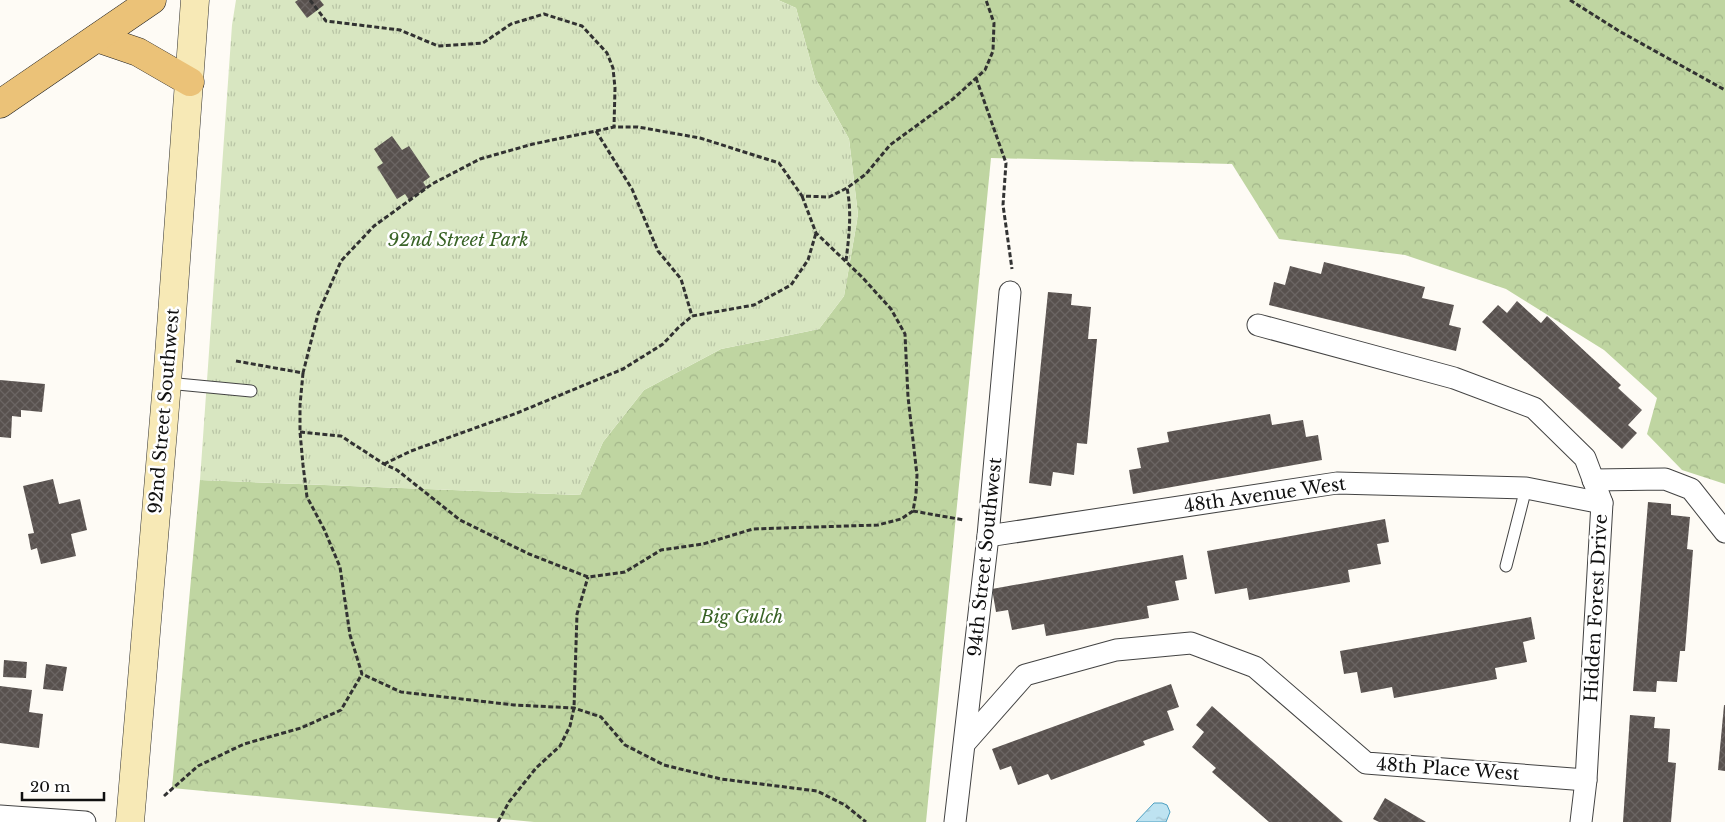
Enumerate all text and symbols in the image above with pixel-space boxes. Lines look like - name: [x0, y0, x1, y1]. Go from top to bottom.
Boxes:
- park label: 92nd Street Park: [387, 229, 529, 251]
- street label: 92nd Street Southwest: [144, 307, 184, 515]
- street label: 94th Street Southwest: [964, 456, 1006, 658]
- street label: 48th Avenue West: [1183, 473, 1347, 517]
- street label: Hidden Forest Drive: [1580, 513, 1612, 703]
- park label: Big Gulch: [700, 606, 783, 628]
- street label: 48th Place West: [1376, 753, 1521, 785]
- scale bar: [22, 770, 105, 802]
- text: 20 m: [30, 777, 70, 796]

